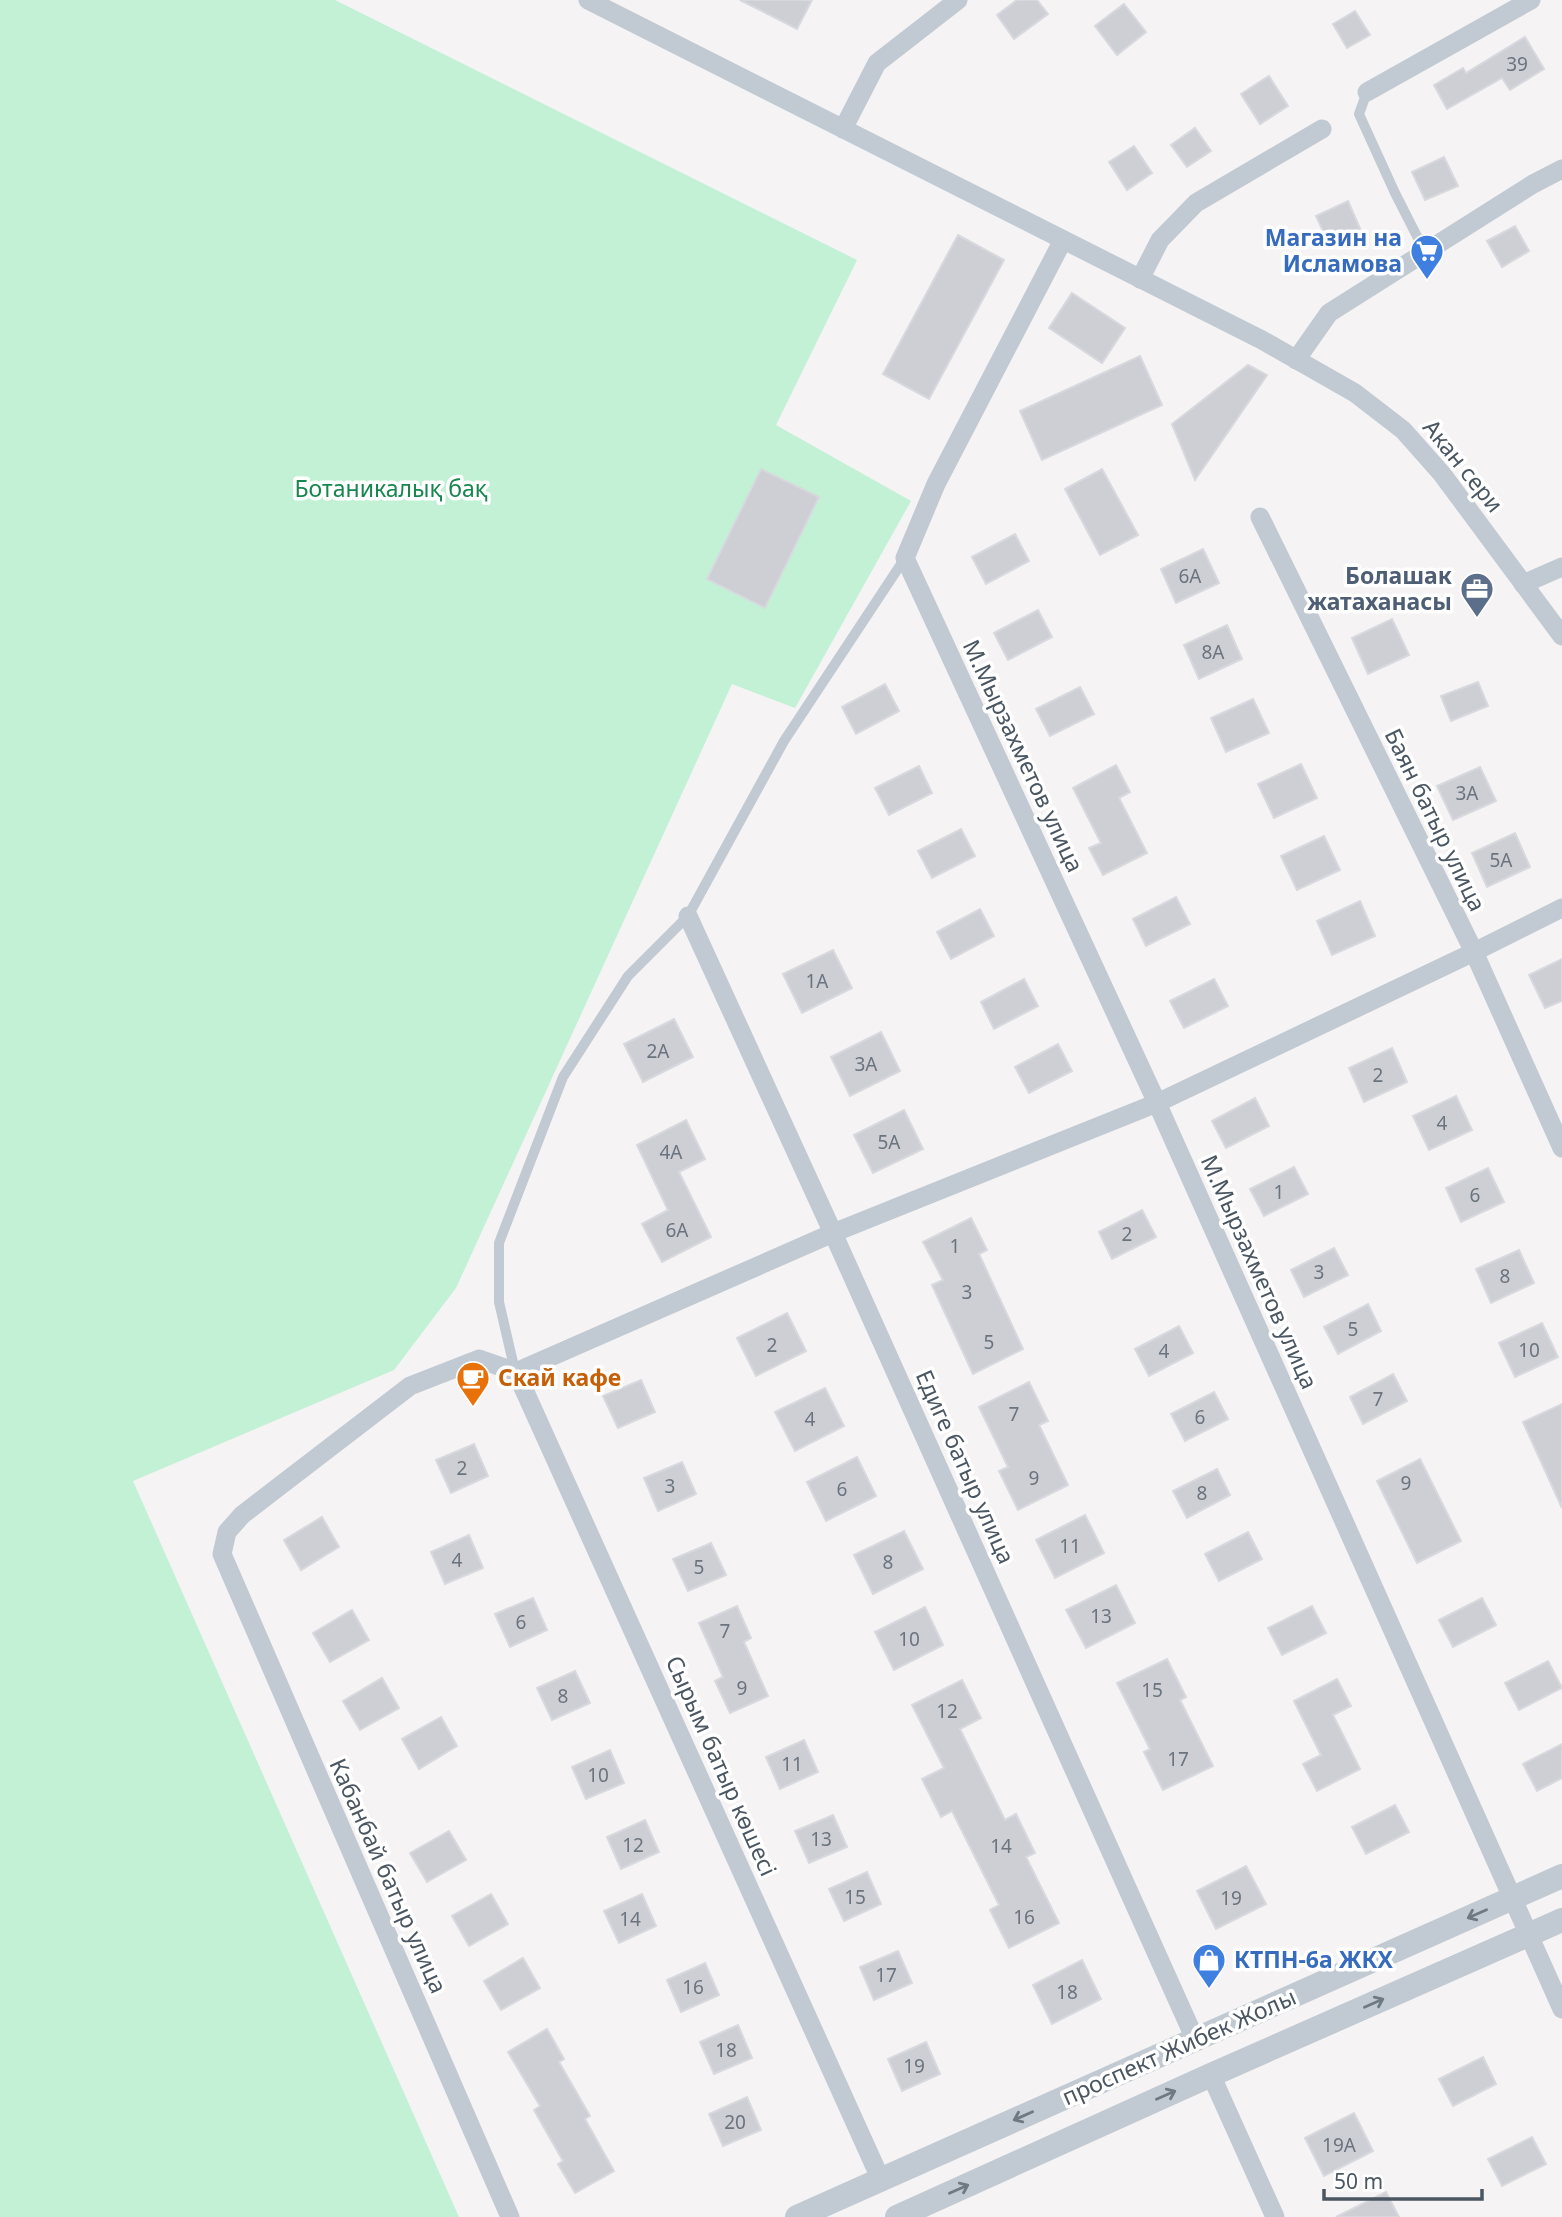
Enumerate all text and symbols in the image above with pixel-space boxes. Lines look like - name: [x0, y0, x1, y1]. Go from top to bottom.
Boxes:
- house number: 39: [1506, 51, 1528, 77]
- place label: Магазин на Исламова: [1265, 221, 1402, 279]
- supermarket icon: Магазин на Исламова: [1408, 232, 1446, 281]
- street label: Акан сери: [1416, 412, 1511, 519]
- park label: Ботаникалық бақ: [294, 472, 488, 504]
- place label: Болашак жатаханасы: [1307, 559, 1453, 617]
- house number: 6А: [1179, 563, 1202, 589]
- office icon: Болашак жатаханасы: [1458, 570, 1496, 619]
- street label: М.Мырзахметов улица: [956, 634, 1092, 877]
- house number: 8А: [1202, 639, 1225, 665]
- street label: Баян батыр улица: [1378, 723, 1494, 916]
- house number: 3А: [1456, 780, 1479, 806]
- house number: 5А: [1490, 847, 1513, 873]
- house number: 1А: [806, 968, 829, 994]
- house number: 2А: [647, 1038, 670, 1064]
- house number: 3А: [855, 1051, 878, 1077]
- house number: 2: [1373, 1062, 1383, 1088]
- house number: 4: [1437, 1110, 1448, 1136]
- house number: 5А: [878, 1129, 901, 1155]
- house number: 4А: [660, 1139, 683, 1165]
- street label: М.Мырзахметов улица: [1194, 1150, 1326, 1394]
- house number: 1: [1274, 1179, 1284, 1205]
- house number: 6: [1470, 1182, 1480, 1208]
- house number: 6А: [666, 1217, 689, 1243]
- house number: 2: [1122, 1221, 1132, 1247]
- house number: 1: [950, 1233, 960, 1259]
- house number: 3: [1314, 1259, 1324, 1285]
- house number: 8: [1500, 1263, 1510, 1289]
- house number: 3: [962, 1279, 972, 1305]
- house number: 5: [1348, 1316, 1358, 1342]
- house number: 5: [984, 1329, 994, 1355]
- house number: 2: [767, 1332, 777, 1358]
- house number: 10: [1518, 1337, 1540, 1363]
- house number: 4: [1159, 1338, 1170, 1364]
- cafe icon: Скай кафе: [454, 1359, 492, 1408]
- place label: Скай кафе: [498, 1361, 621, 1393]
- street label: Едиге батыр улица: [909, 1365, 1023, 1569]
- house number: 7: [1373, 1386, 1383, 1412]
- house number: 7: [1009, 1401, 1019, 1427]
- house number: 6: [1195, 1404, 1205, 1430]
- house number: 4: [805, 1406, 816, 1432]
- house number: 2: [457, 1455, 467, 1481]
- house number: 9: [1029, 1465, 1039, 1491]
- house number: 9: [1401, 1470, 1411, 1496]
- house number: 3: [665, 1473, 675, 1499]
- house number: 6: [837, 1476, 847, 1502]
- house number: 8: [1197, 1480, 1207, 1506]
- house number: 11: [1059, 1533, 1081, 1559]
- house number: 4: [452, 1547, 463, 1573]
- house number: 8: [883, 1549, 893, 1575]
- house number: 5: [694, 1554, 704, 1580]
- house number: 13: [1090, 1603, 1112, 1629]
- house number: 6: [516, 1609, 526, 1635]
- house number: 7: [720, 1618, 730, 1644]
- house number: 10: [898, 1626, 920, 1652]
- street label: Сырым батыр көшесі: [659, 1650, 785, 1881]
- house number: 9: [737, 1675, 747, 1701]
- house number: 15: [1141, 1677, 1163, 1703]
- house number: 8: [558, 1683, 568, 1709]
- house number: 12: [936, 1698, 958, 1724]
- house number: 17: [1167, 1746, 1189, 1772]
- house number: 11: [781, 1751, 803, 1777]
- street label: Кабанбай батыр улица: [323, 1753, 455, 1998]
- house number: 10: [587, 1762, 609, 1788]
- house number: 13: [810, 1826, 832, 1852]
- house number: 12: [622, 1832, 644, 1858]
- house number: 14: [990, 1833, 1012, 1859]
- house number: 15: [844, 1884, 866, 1910]
- house number: 19: [1220, 1885, 1242, 1911]
- house number: 16: [1013, 1904, 1035, 1930]
- house number: 14: [619, 1906, 641, 1932]
- one-way arrow: [1467, 1908, 1488, 1921]
- shop icon: КТПН-6а ЖКХ: [1190, 1941, 1228, 1990]
- place label: КТПН-6а ЖКХ: [1234, 1943, 1394, 1975]
- house number: 17: [875, 1962, 897, 1988]
- house number: 16: [682, 1974, 704, 2000]
- house number: 18: [1056, 1979, 1078, 2005]
- street label: проспект Жибек Жолы: [1056, 1980, 1301, 2112]
- one-way arrow: [1363, 1996, 1385, 2009]
- house number: 18: [715, 2037, 737, 2063]
- house number: 19: [903, 2053, 925, 2079]
- one-way arrow: [1155, 2088, 1176, 2101]
- house number: 20: [724, 2109, 746, 2135]
- one-way arrow: [1013, 2110, 1034, 2123]
- house number: 19А: [1322, 2132, 1357, 2158]
- scale bar: [1324, 2158, 1482, 2202]
- text: 50 m: [1334, 2167, 1383, 2195]
- one-way arrow: [948, 2182, 969, 2195]

